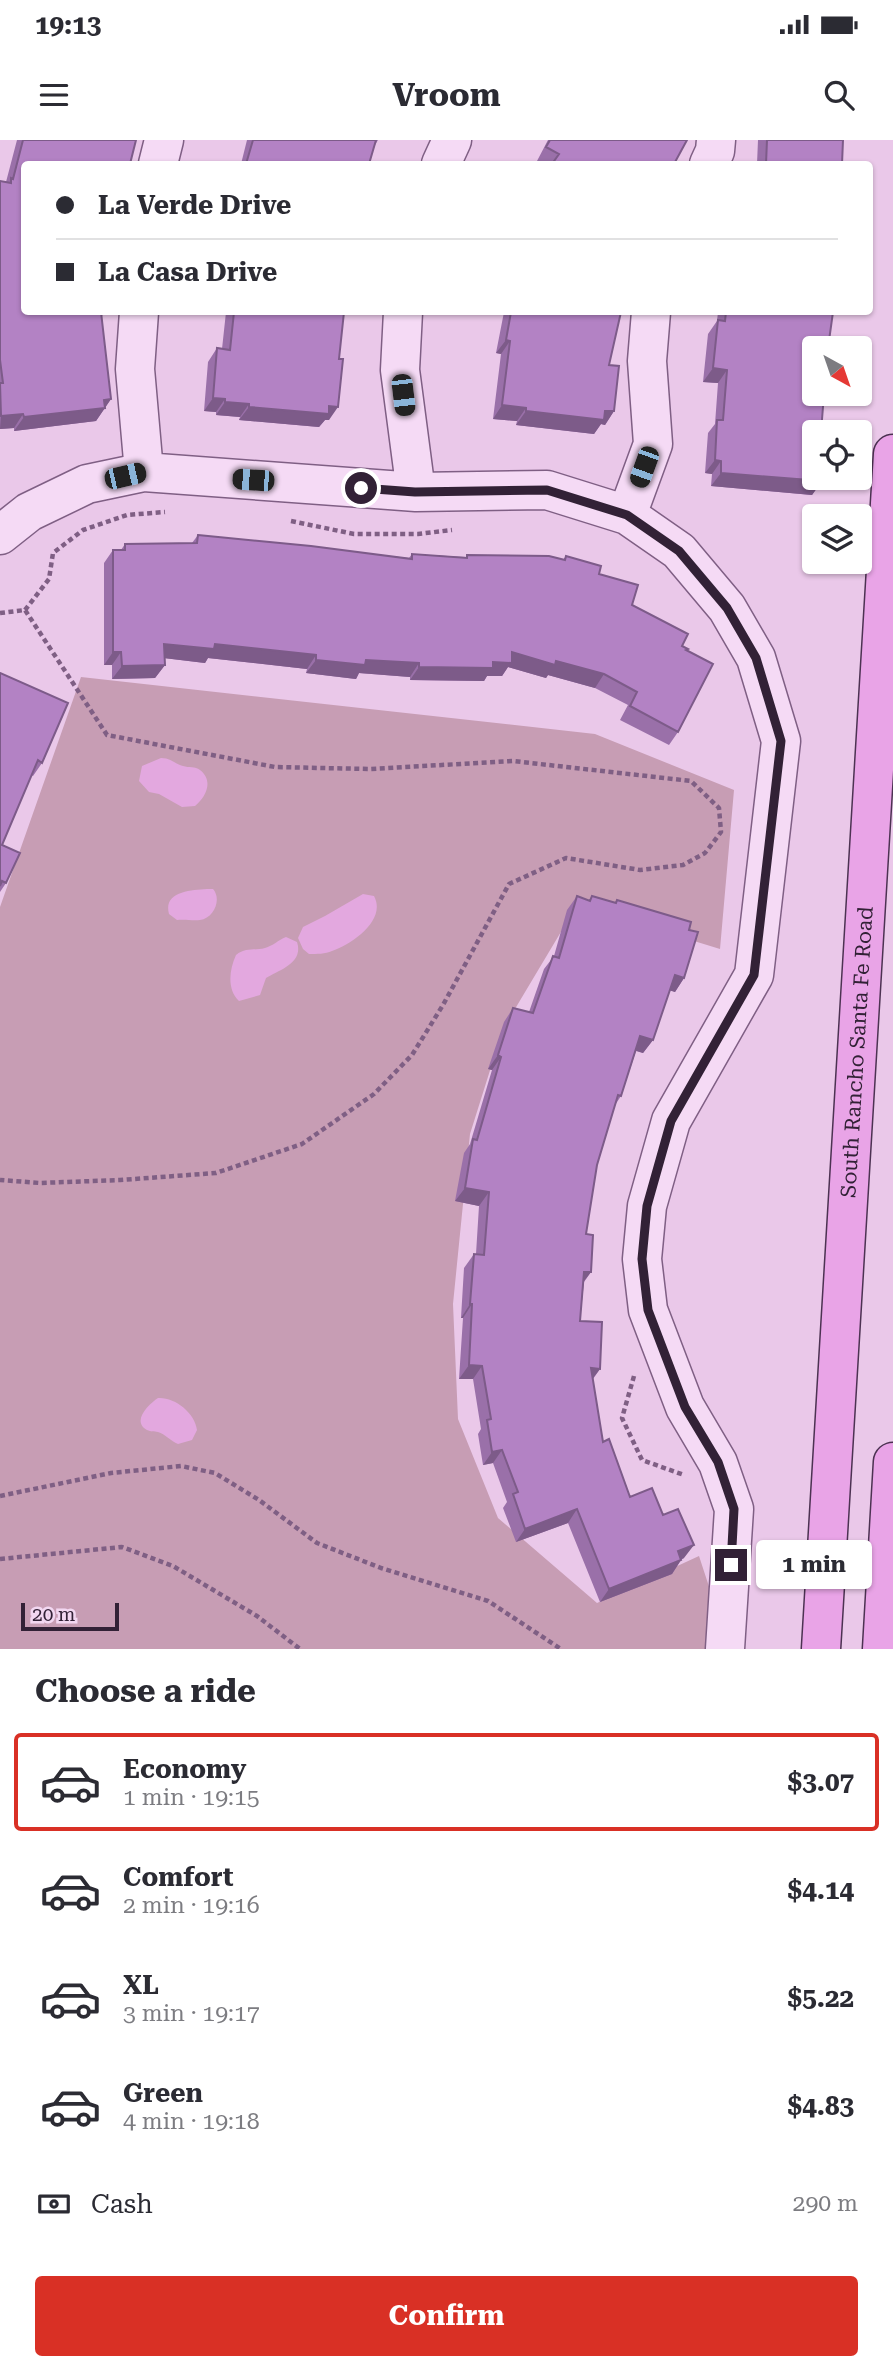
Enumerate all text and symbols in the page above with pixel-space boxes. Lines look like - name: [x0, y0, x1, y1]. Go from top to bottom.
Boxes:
- text: 19:13: [35, 10, 101, 40]
- icon: menu: [35, 76, 73, 114]
- text: Vroom: [392, 76, 501, 114]
- icon: search: [820, 76, 858, 114]
- text: La Verde Drive: [98, 190, 291, 220]
- text: La Casa Drive: [98, 257, 277, 287]
- north arrow: [802, 336, 872, 406]
- map controls: [802, 336, 872, 574]
- car: [391, 373, 416, 417]
- button: locate: [802, 420, 872, 490]
- car: [627, 444, 662, 490]
- car: [103, 461, 148, 491]
- car: [232, 468, 275, 492]
- route start: [345, 472, 377, 504]
- button: layers: [802, 504, 872, 574]
- street label: South Rancho Santa Fe Road: [836, 905, 878, 1198]
- callout: 1 min: [756, 1540, 871, 1590]
- route end: [715, 1549, 747, 1581]
- text: 1 min: [782, 1551, 846, 1578]
- scale bar: [21, 1600, 119, 1632]
- text: 20 m: [32, 1603, 75, 1626]
- text: Choose a ride: [35, 1672, 256, 1710]
- icon: car: [39, 1751, 102, 1814]
- text: Economy: [123, 1754, 246, 1784]
- text: $3.07: [788, 1767, 854, 1797]
- text: 1 min · 19:15: [123, 1784, 260, 1811]
- icon: car: [39, 1859, 102, 1922]
- text: Comfort: [123, 1862, 233, 1892]
- text: $4.14: [788, 1875, 854, 1905]
- text: 2 min · 19:16: [123, 1892, 260, 1919]
- icon: car: [39, 1967, 102, 2030]
- text: XL: [123, 1970, 159, 2000]
- text: $5.22: [788, 1983, 854, 2013]
- text: 3 min · 19:17: [123, 2000, 260, 2027]
- icon: car: [39, 2075, 102, 2138]
- text: Green: [123, 2078, 203, 2108]
- text: $4.83: [788, 2091, 854, 2121]
- text: 4 min · 19:18: [123, 2108, 260, 2135]
- icon: cash: [35, 2185, 73, 2223]
- text: Cash: [91, 2189, 153, 2219]
- text: 290 m: [793, 2190, 858, 2217]
- button: Confirm: [35, 2276, 858, 2356]

